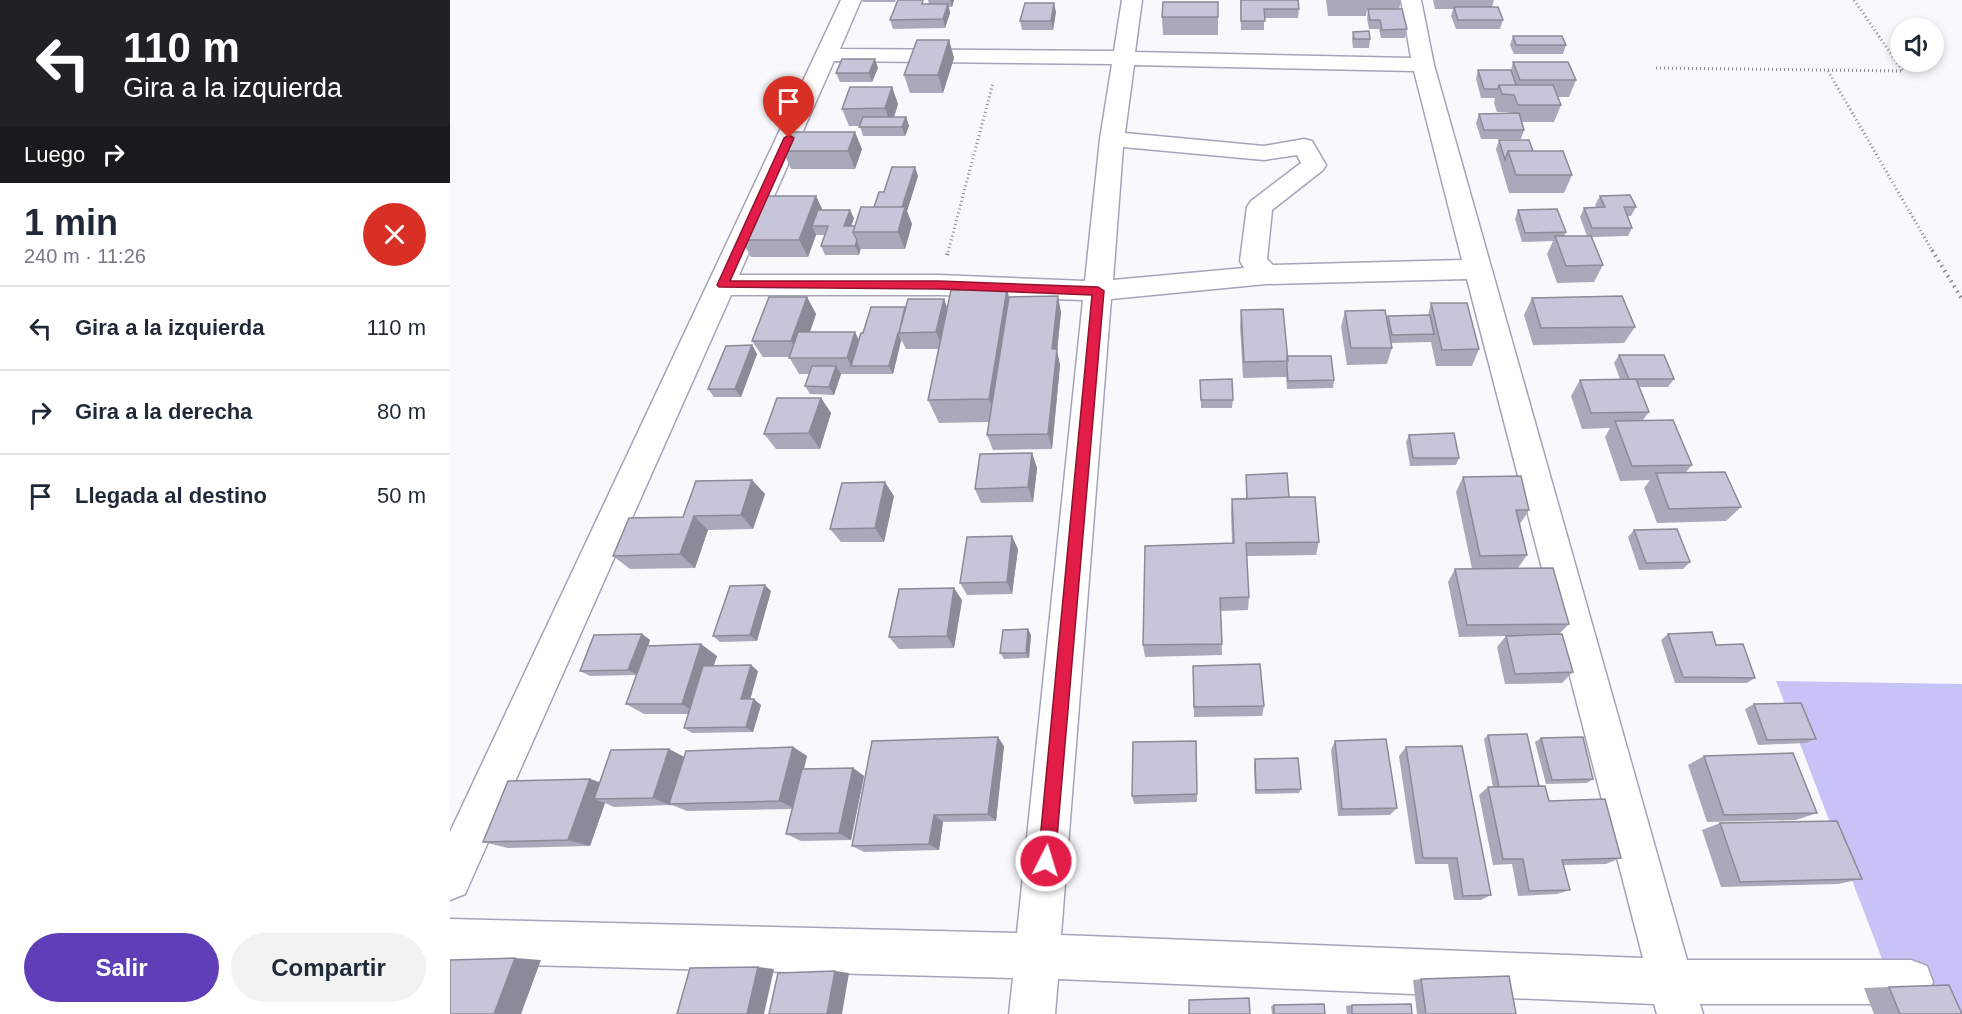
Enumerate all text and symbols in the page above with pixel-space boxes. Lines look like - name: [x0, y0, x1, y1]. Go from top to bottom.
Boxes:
- map controls: [1890, 18, 1944, 72]
- button: sound: [1890, 18, 1944, 72]
- icon: left: [24, 24, 102, 102]
- text: 110 m: [123, 24, 240, 71]
- text: Gira a la izquierda: [123, 73, 342, 103]
- pin: [763, 76, 814, 138]
- icon: arrive: [772, 85, 805, 118]
- icon: right: [97, 138, 130, 171]
- text: Luego: [24, 142, 85, 167]
- text: 1 min: [24, 202, 118, 243]
- button: close: [363, 203, 426, 266]
- text: 240 m · 11:26: [24, 245, 146, 267]
- icon: left: [24, 312, 57, 345]
- text: Gira a la izquierda: [75, 315, 265, 340]
- text: 110 m: [366, 315, 426, 340]
- icon: right: [24, 396, 57, 429]
- text: Gira a la derecha: [75, 399, 252, 424]
- text: 80 m: [377, 399, 426, 424]
- icon: arrive: [24, 480, 57, 513]
- text: Llegada al destino: [75, 483, 267, 508]
- text: 50 m: [377, 483, 426, 508]
- position arrow: [1014, 829, 1078, 893]
- button: Salir: [24, 933, 219, 1002]
- button: Compartir: [231, 933, 426, 1002]

